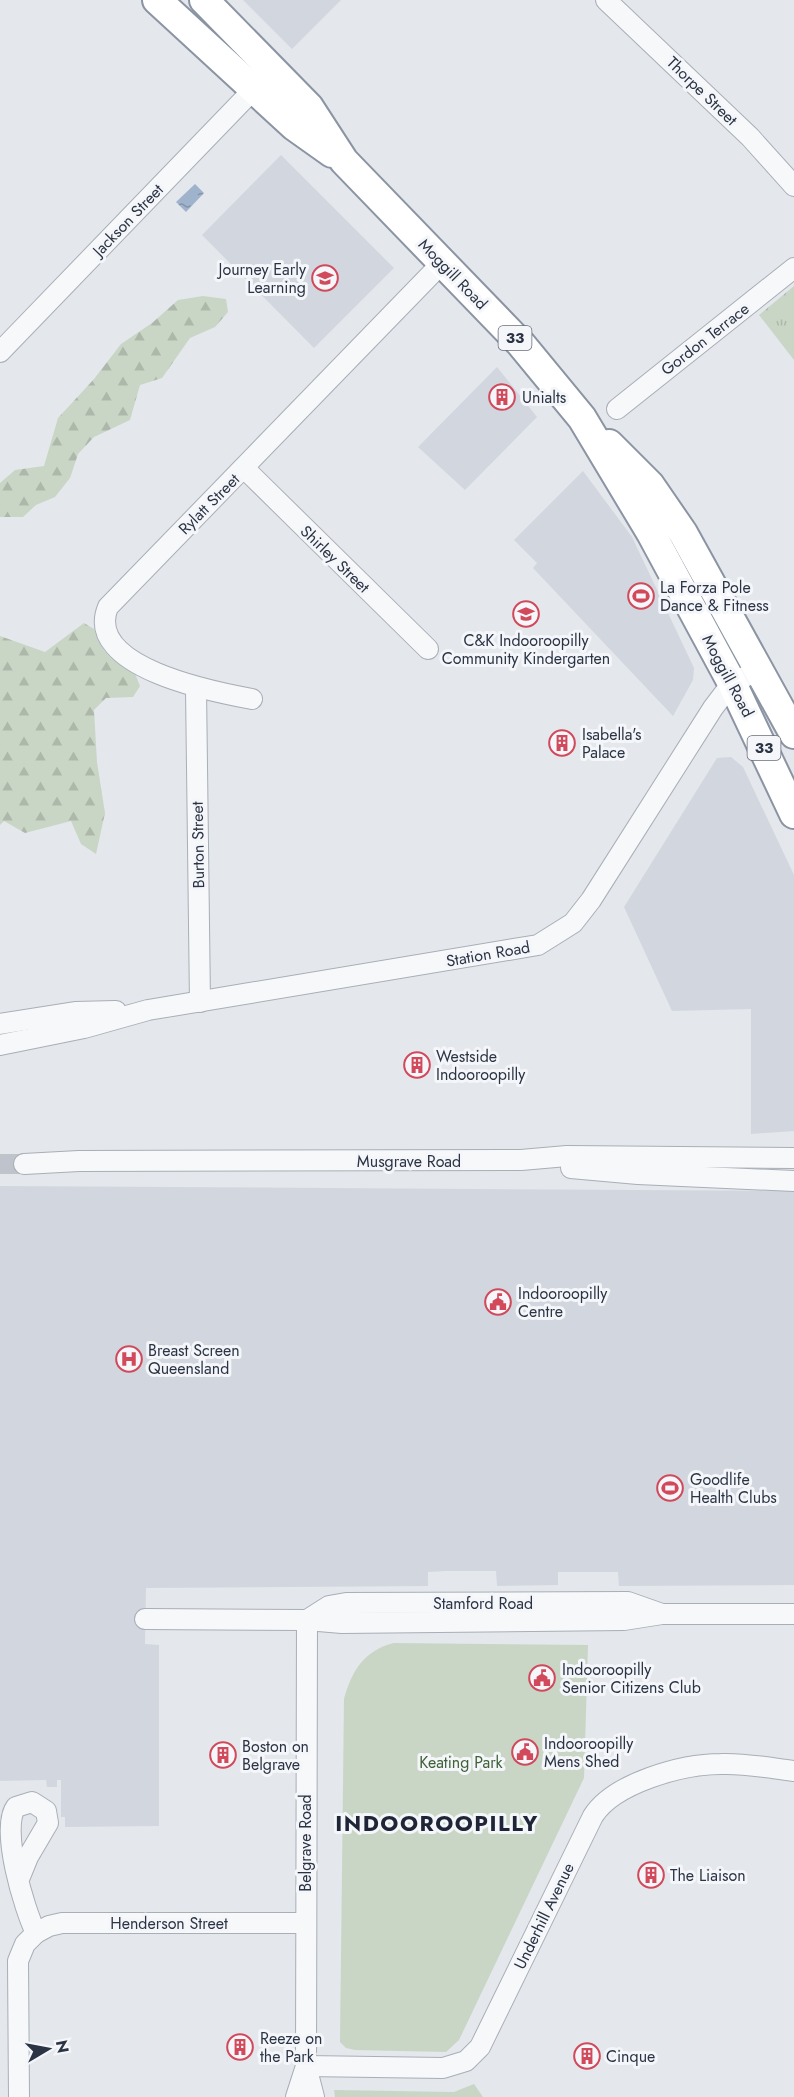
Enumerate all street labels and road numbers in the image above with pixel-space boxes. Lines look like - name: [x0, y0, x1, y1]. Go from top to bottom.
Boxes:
- street label: Thorpe Street: [661, 51, 743, 131]
- street label: Jackson Street: [86, 179, 169, 263]
- street label: Moggill Road: [413, 233, 493, 315]
- street label: Gordon Terrace: [656, 297, 754, 381]
- road number: 33: [498, 326, 532, 350]
- street label: Rylatt Street: [173, 468, 245, 540]
- street label: Shirley Street: [295, 520, 375, 598]
- street label: Moggill Road: [697, 631, 759, 721]
- road number: 33: [748, 736, 780, 760]
- street label: Burton Street: [186, 801, 210, 889]
- street label: Station Road: [444, 935, 532, 973]
- street label: Musgrave Road: [357, 1150, 461, 1173]
- street label: Stamford Road: [433, 1592, 533, 1615]
- street label: Belgrave Road: [294, 1794, 317, 1892]
- street label: Underhill Avenue: [508, 1859, 580, 1973]
- street label: Henderson Street: [110, 1912, 228, 1935]

